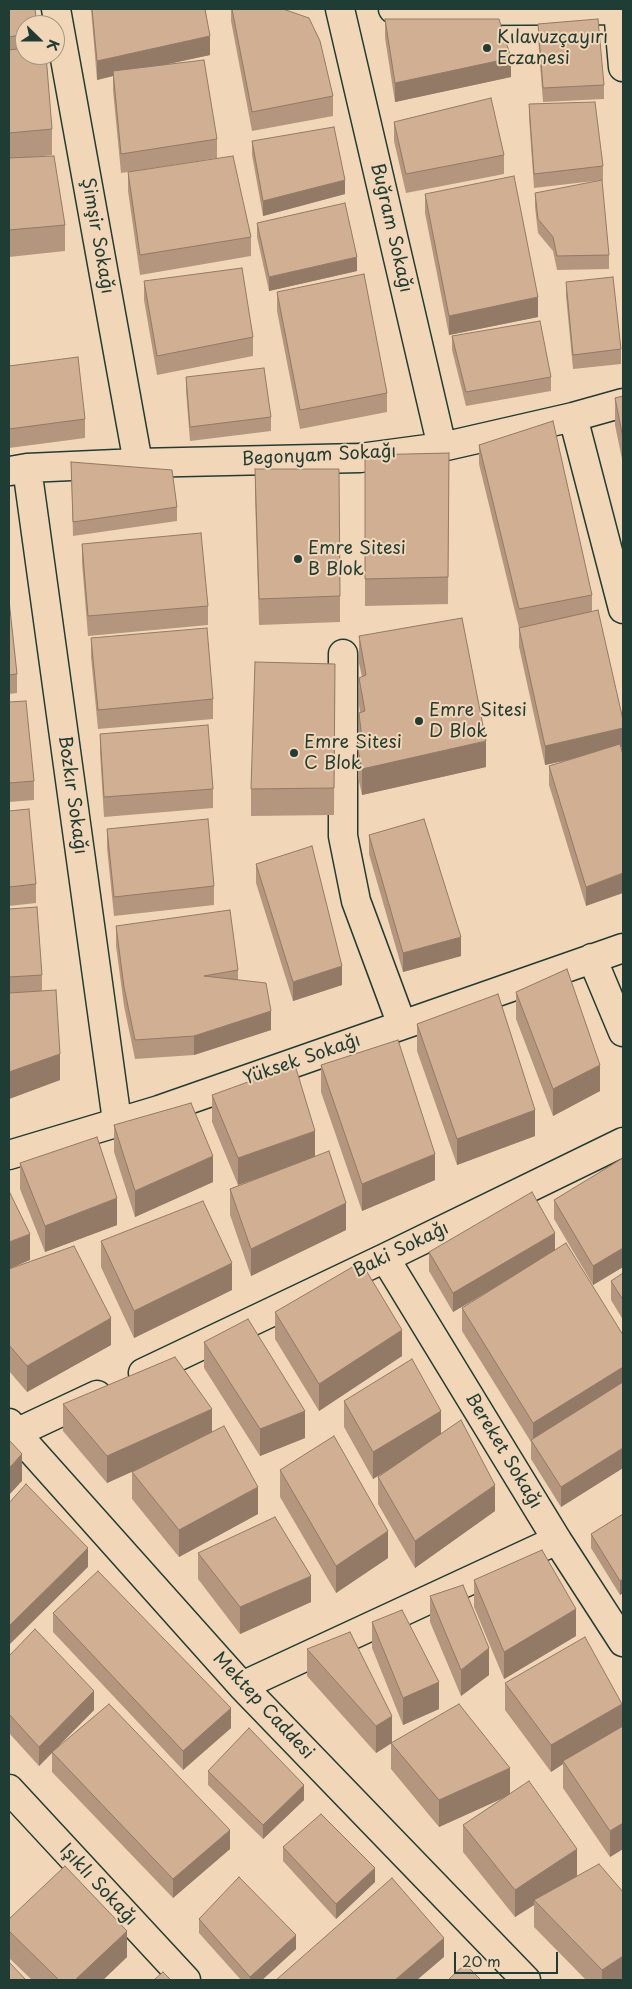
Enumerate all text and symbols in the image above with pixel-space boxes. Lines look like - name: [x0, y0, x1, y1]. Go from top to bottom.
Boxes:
- north arrow: [15, 15, 65, 65]
- place label: Kılavuzçayırı Eczanesi: [497, 27, 608, 70]
- text: K: [42, 37, 65, 54]
- marker: Kılavuzçayırı Eczanesi: [481, 42, 493, 54]
- street label: Buğram Sokağı: [366, 161, 416, 295]
- street label: Şimşir Sokağı: [76, 176, 118, 296]
- street label: Begonyam Sokağı: [241, 441, 397, 471]
- place label: Emre Sitesi B Blok: [308, 538, 406, 580]
- marker: Emre Sitesi B Blok: [292, 553, 304, 565]
- place label: Emre Sitesi D Blok: [429, 700, 527, 742]
- marker: Emre Sitesi D Blok: [413, 715, 425, 727]
- place label: Emre Sitesi C Blok: [304, 732, 402, 774]
- street label: Bozkır Sokağı: [53, 734, 91, 856]
- marker: Emre Sitesi C Blok: [288, 747, 300, 759]
- street label: Yüksek Sokağı: [241, 1030, 363, 1090]
- street label: Baki Sokağı: [350, 1218, 452, 1282]
- street label: Bereket Sokağı: [460, 1389, 546, 1513]
- street label: Mektep Caddesi: [208, 1648, 318, 1764]
- street label: Işıklı Sokağı: [55, 1840, 141, 1930]
- scale bar: [457, 1942, 561, 1974]
- text: 20 m: [462, 1949, 501, 1972]

